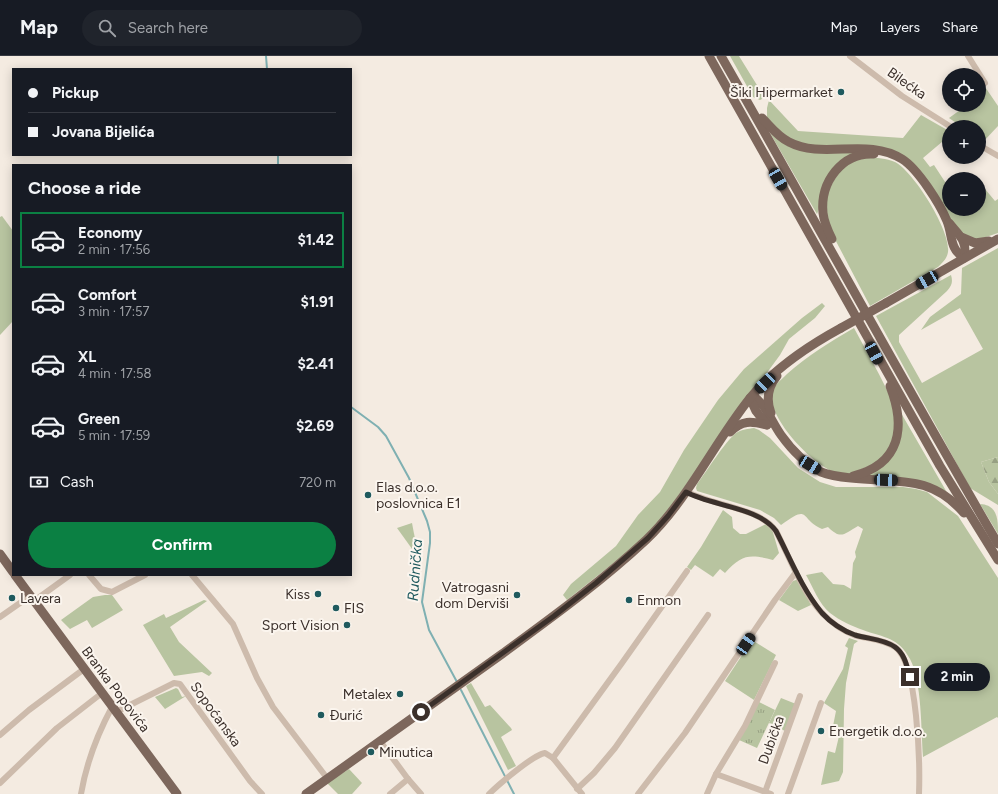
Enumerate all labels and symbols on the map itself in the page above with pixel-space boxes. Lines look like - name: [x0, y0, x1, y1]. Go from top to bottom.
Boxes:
- street label: Bilećka: [884, 64, 930, 103]
- place label: Šiki Hipermarket: [730, 84, 833, 101]
- marker: Šiki Hipermarket: [836, 87, 846, 97]
- car: [767, 166, 789, 192]
- car: [914, 269, 940, 291]
- car: [863, 340, 885, 366]
- car: [752, 370, 778, 396]
- car: [797, 454, 823, 476]
- car: [874, 474, 898, 486]
- place label: Elas d.o.o. poslovnica E1: [376, 479, 461, 512]
- marker: Elas d.o.o. poslovnica E1: [363, 490, 373, 500]
- water label: Rudnička: [404, 538, 426, 602]
- place label: Vatrogasni dom Derviši: [435, 579, 509, 612]
- place label: Kiss: [285, 586, 310, 603]
- marker: Kiss: [313, 589, 323, 599]
- place label: Lavera: [20, 590, 61, 607]
- marker: Vatrogasni dom Derviši: [512, 590, 522, 600]
- place label: Enmon: [637, 592, 681, 609]
- marker: Lavera: [7, 593, 17, 603]
- marker: Enmon: [624, 595, 634, 605]
- place label: FIS: [344, 600, 364, 617]
- marker: FIS: [331, 603, 341, 613]
- place label: Sport Vision: [262, 617, 339, 634]
- marker: Sport Vision: [342, 620, 352, 630]
- car: [734, 631, 758, 657]
- street label: Branka Popovića: [78, 643, 153, 736]
- callout: 2 min: [924, 663, 990, 691]
- route end: [901, 668, 919, 686]
- street label: Sopoćanska: [186, 679, 245, 750]
- place label: Metalex: [343, 686, 392, 703]
- marker: Metalex: [395, 689, 405, 699]
- route start: [412, 703, 430, 721]
- place label: Đurić: [329, 707, 363, 724]
- marker: Đurić: [316, 710, 326, 720]
- street label: Dubička: [755, 714, 788, 767]
- place label: Energetik d.o.o.: [829, 723, 925, 740]
- marker: Energetik d.o.o.: [816, 726, 826, 736]
- place label: Minutica: [379, 744, 433, 761]
- marker: Minutica: [366, 747, 376, 757]

